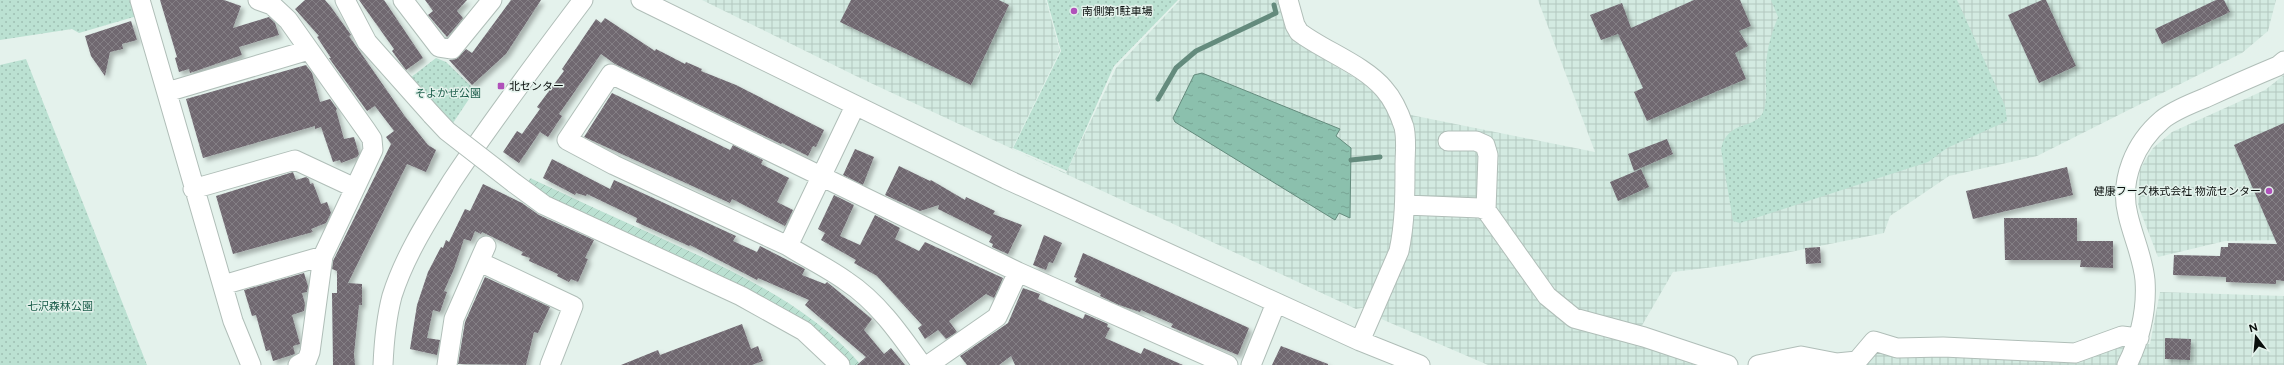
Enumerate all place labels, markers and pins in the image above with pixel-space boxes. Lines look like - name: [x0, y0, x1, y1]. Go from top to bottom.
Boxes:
- place label: 南側第1駐車場: [1082, 5, 1153, 18]
- marker: 南側第1駐車場: [1069, 6, 1079, 16]
- place label: 北センター: [509, 80, 564, 93]
- marker: 北センター: [496, 81, 506, 91]
- place label: 健康フーズ株式会社 物流センター: [2094, 185, 2261, 198]
- marker: 健康フーズ株式会社 物流センター: [2264, 186, 2274, 196]

